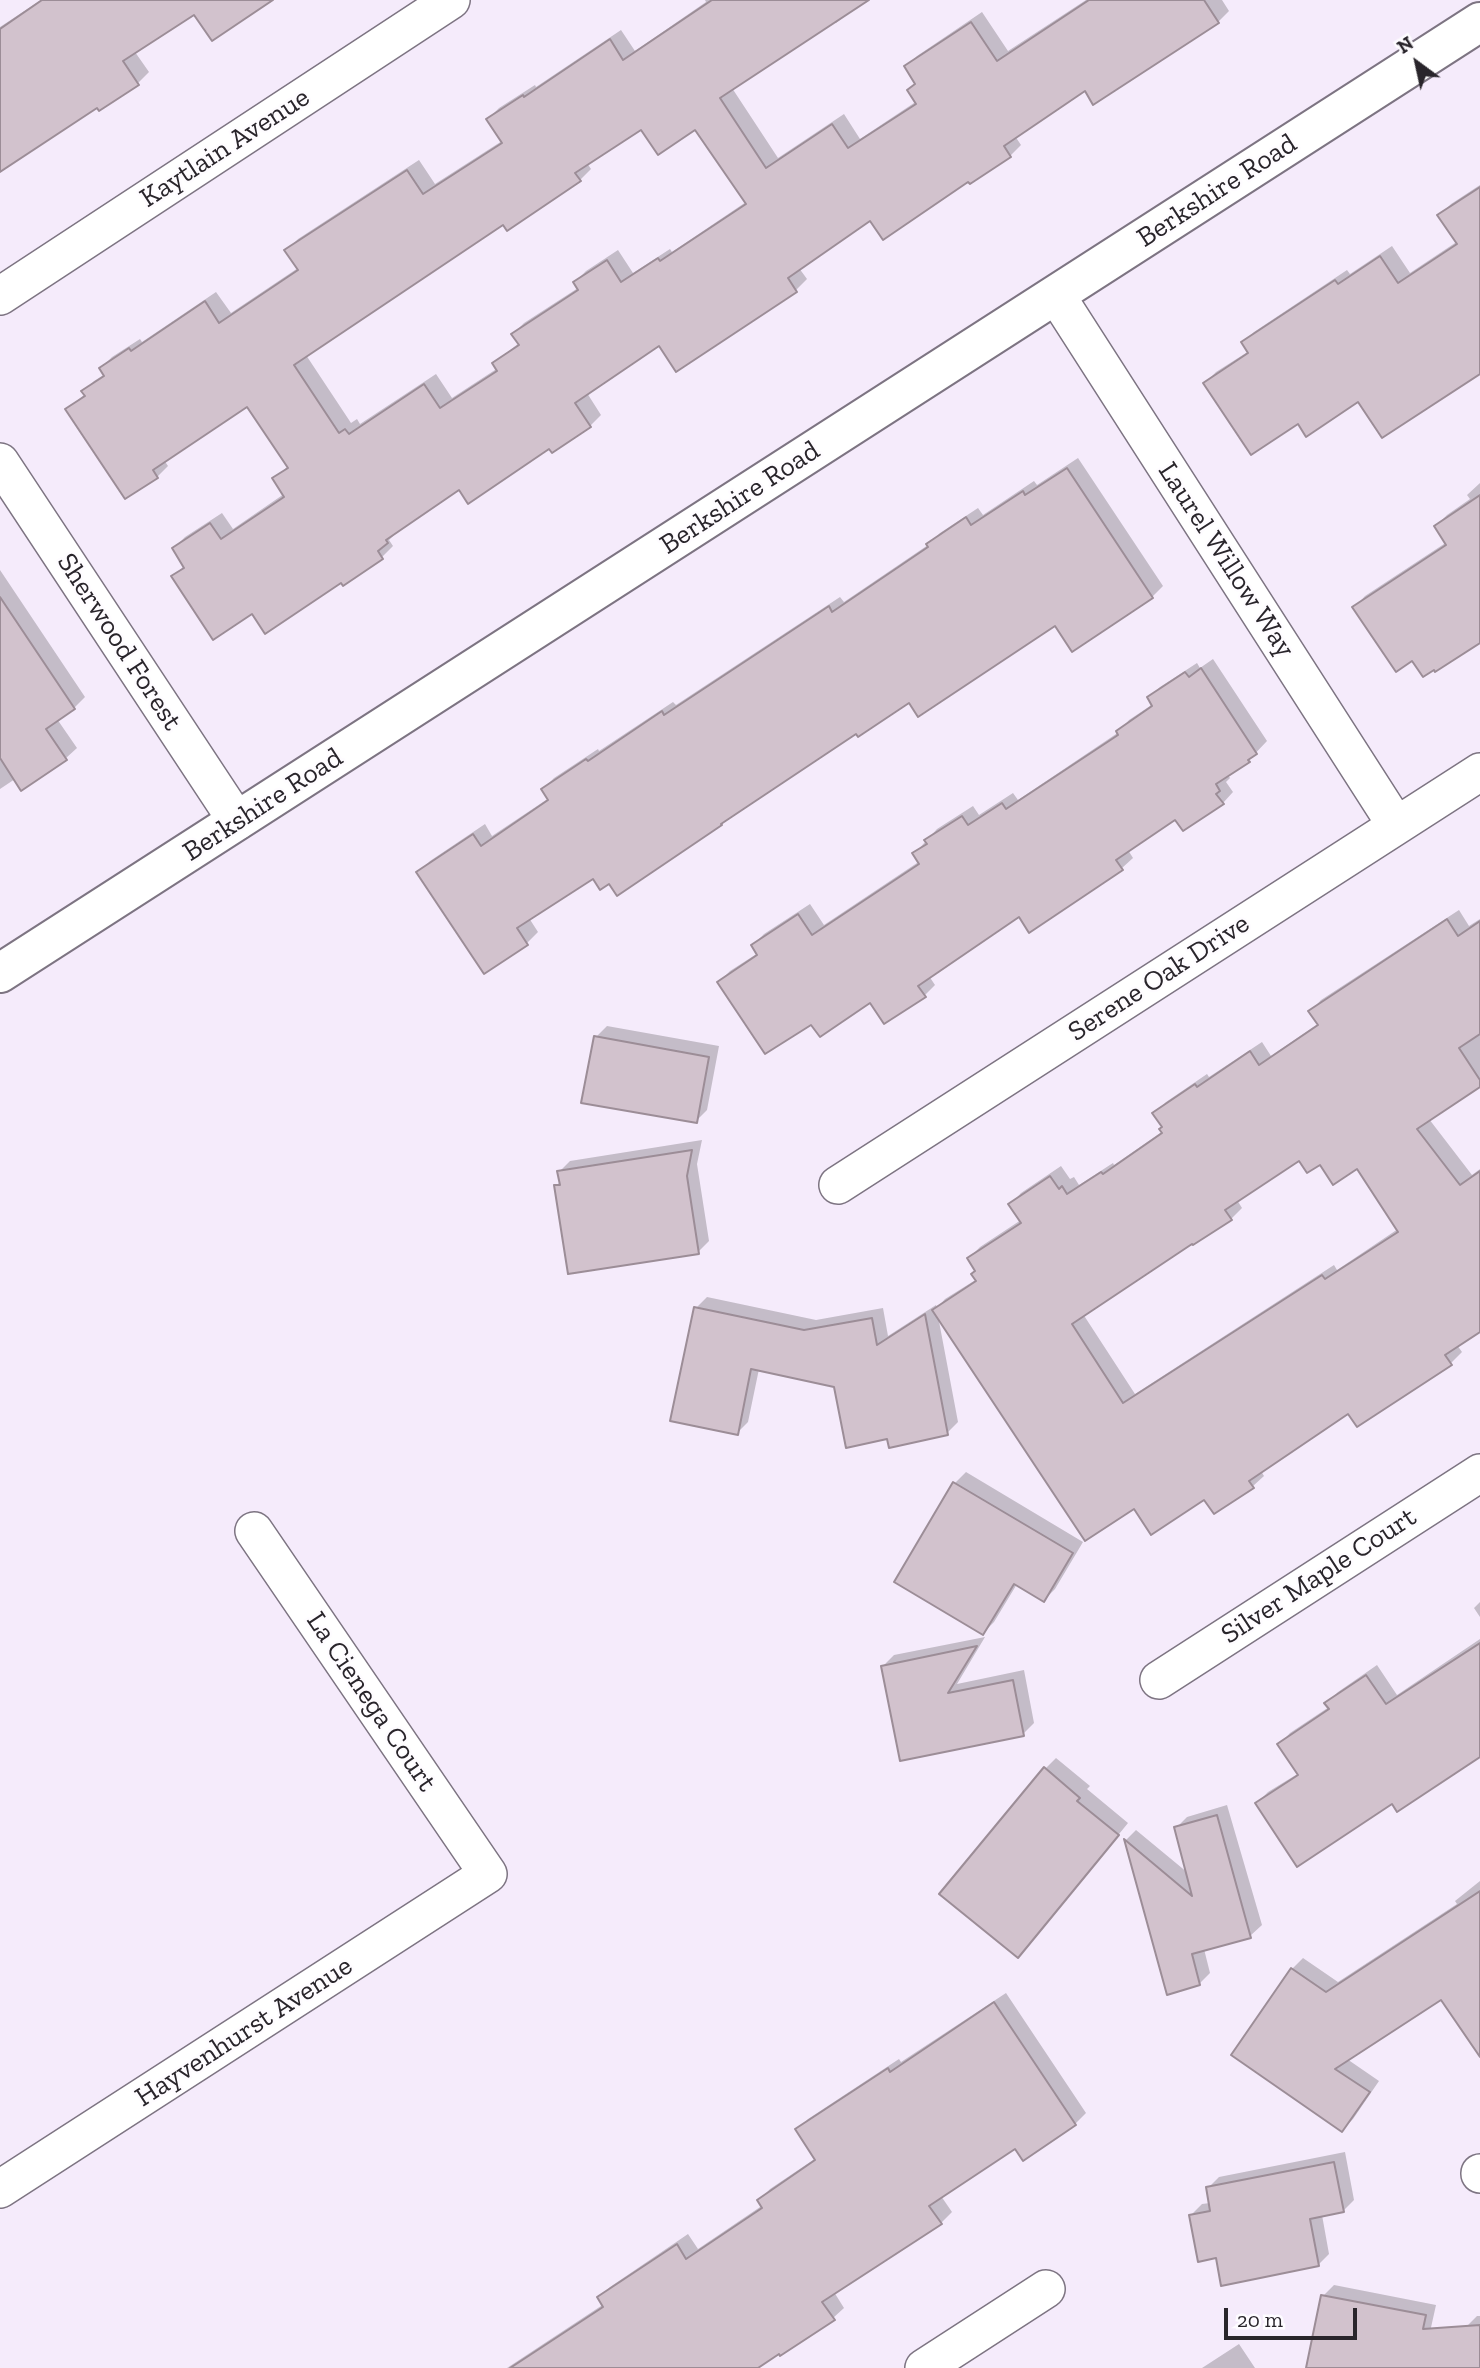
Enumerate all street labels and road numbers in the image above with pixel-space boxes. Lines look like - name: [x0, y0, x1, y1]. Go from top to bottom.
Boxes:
- street label: Kaytlain Avenue: [134, 81, 316, 215]
- street label: Berkshire Road: [1131, 127, 1303, 255]
- street label: Berkshire Road: [654, 434, 826, 562]
- street label: Laurel Willow Way: [1150, 456, 1302, 664]
- street label: Sherwood Forest: [49, 547, 189, 737]
- street label: Berkshire Road: [177, 741, 349, 869]
- street label: Serene Oak Drive: [1062, 907, 1256, 1049]
- street label: Silver Maple Court: [1215, 1500, 1423, 1652]
- street label: La Cienega Court: [299, 1606, 443, 1798]
- street label: Hayvenhurst Avenue: [129, 1949, 359, 2115]

